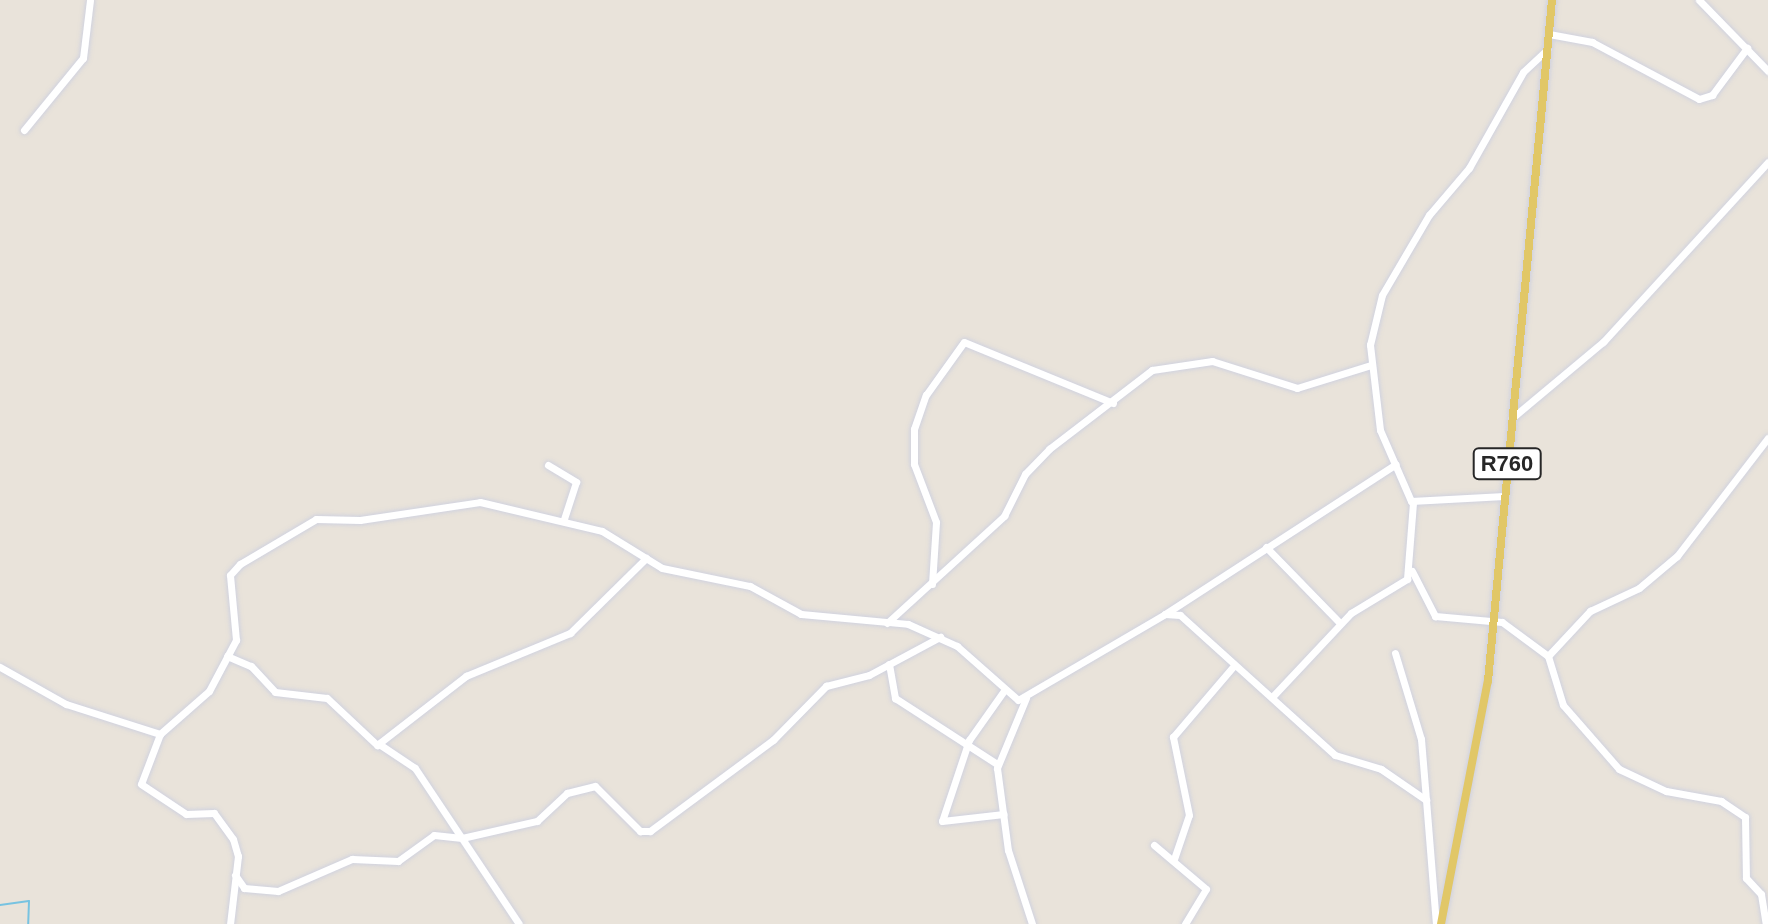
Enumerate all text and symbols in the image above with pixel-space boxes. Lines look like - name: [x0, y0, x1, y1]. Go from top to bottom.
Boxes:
- road number: R760: [1471, 446, 1543, 482]

